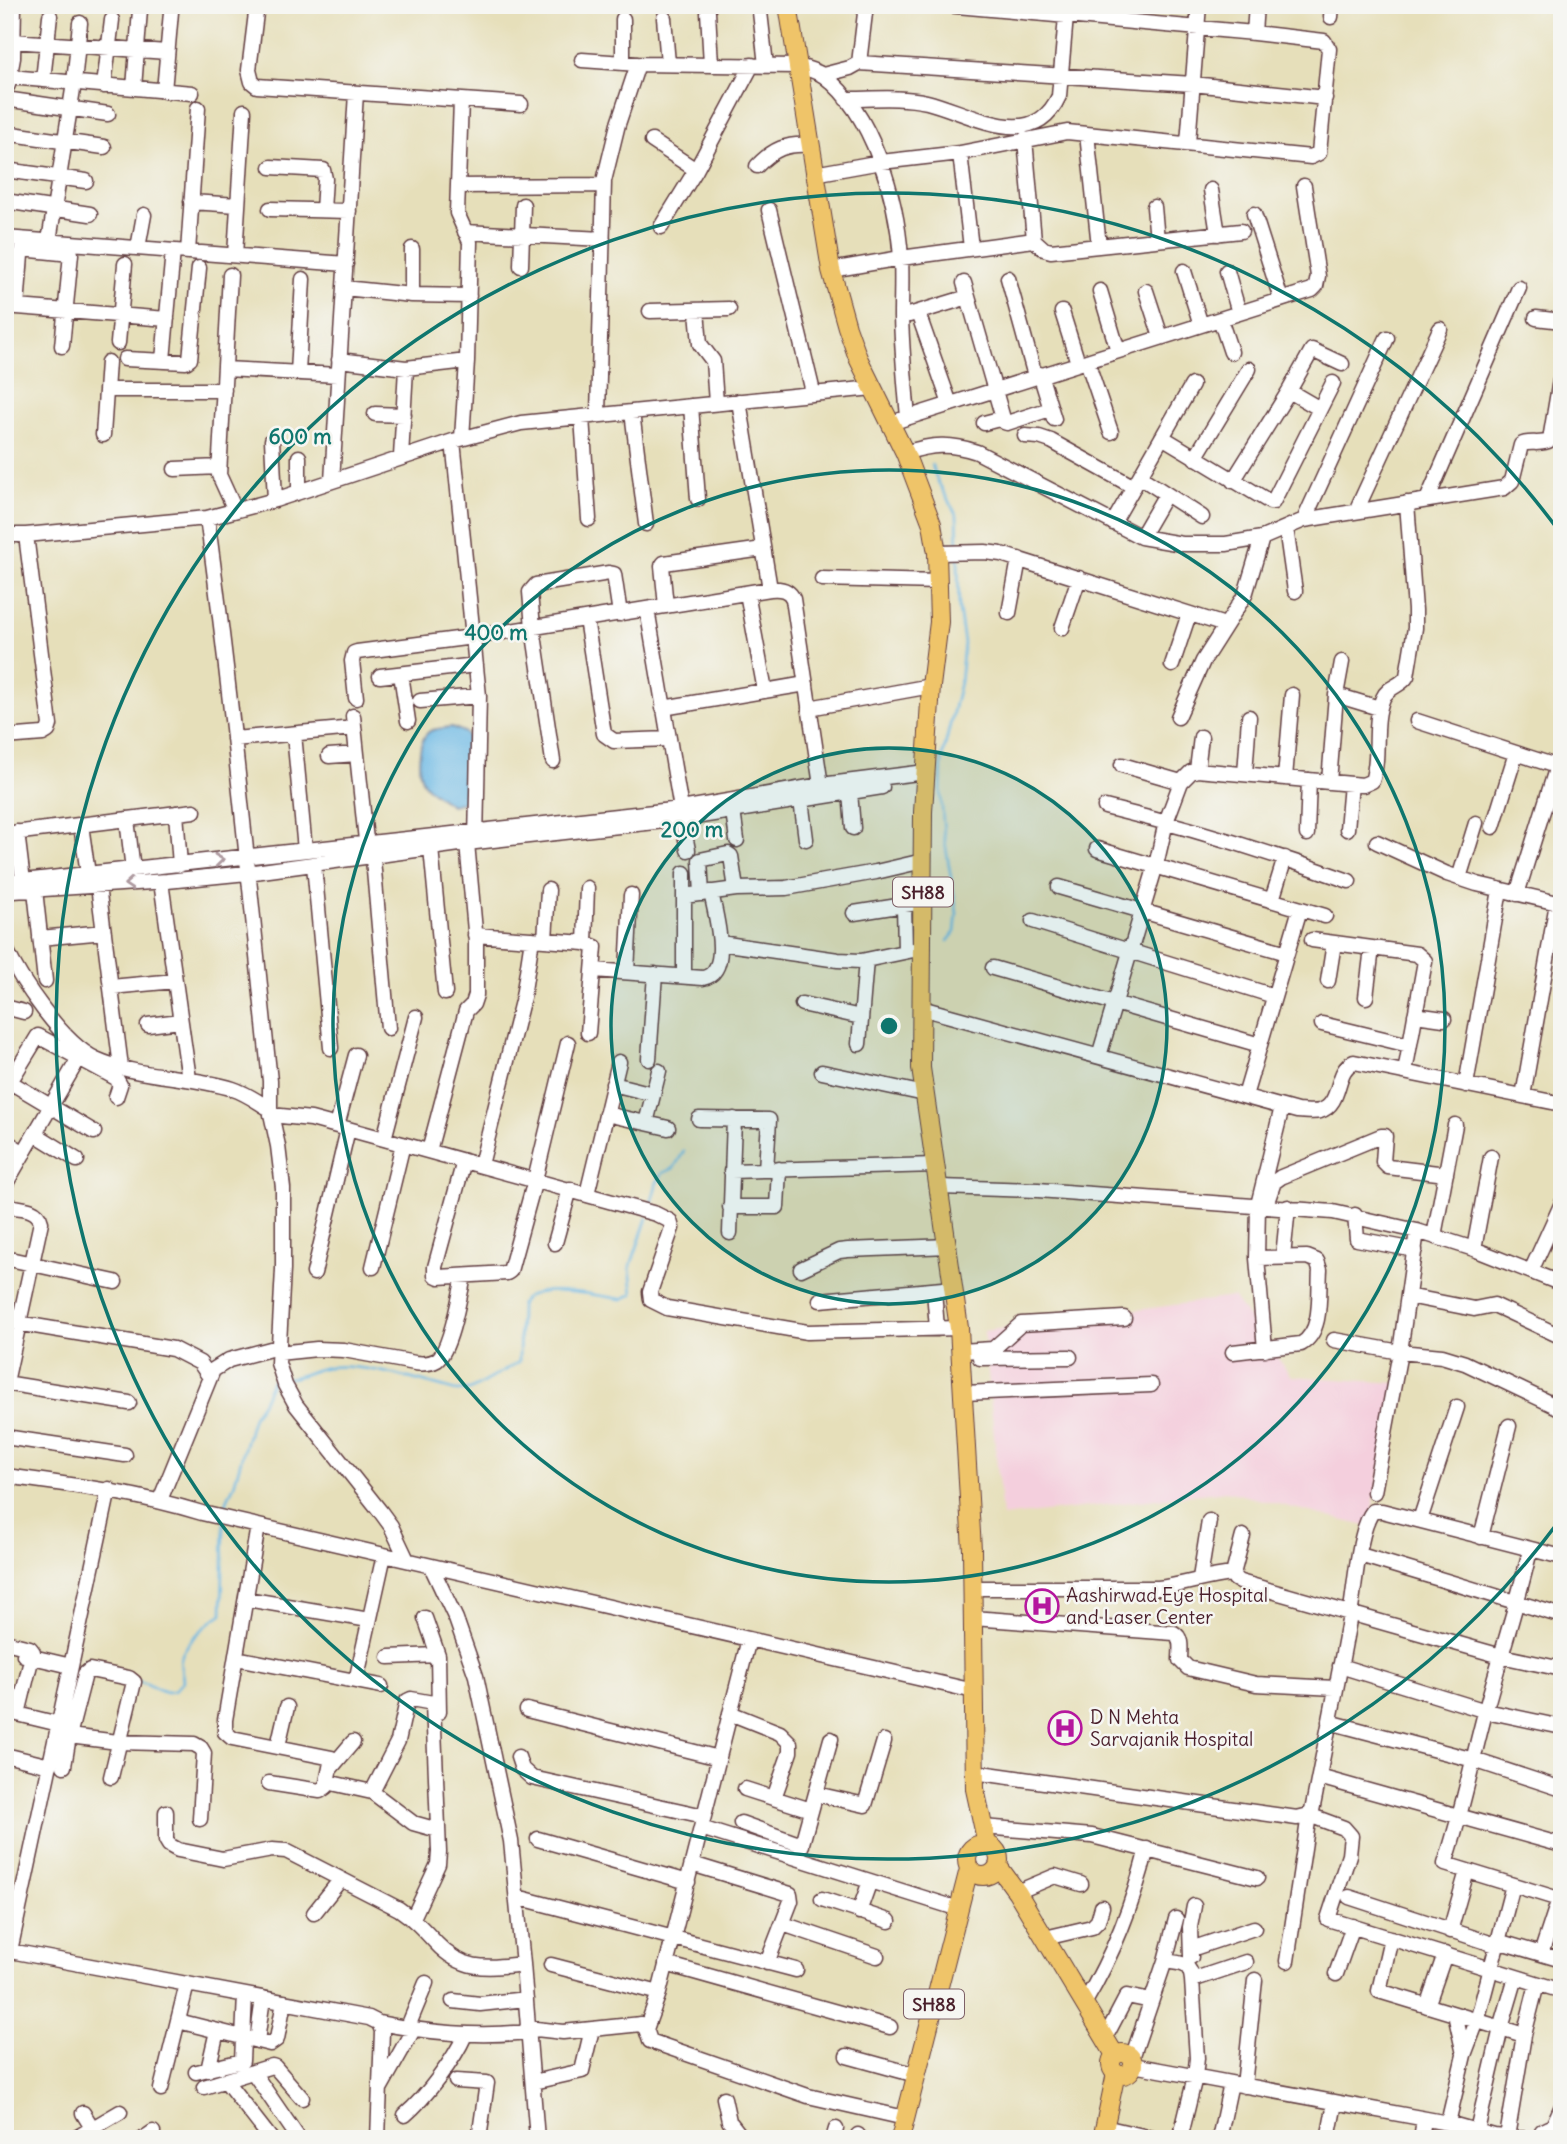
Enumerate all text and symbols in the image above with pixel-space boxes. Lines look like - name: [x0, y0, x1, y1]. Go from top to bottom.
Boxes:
- text: 600 m: [268, 423, 332, 450]
- text: 400 m: [464, 619, 528, 646]
- text: 200 m: [661, 816, 724, 843]
- one-way arrow: [214, 853, 225, 868]
- one-way arrow: [123, 876, 134, 891]
- road number: SH88: [893, 878, 953, 906]
- centre of rings: [877, 1014, 901, 1038]
- place label: Aashirwad Eye Hospital and Laser Center: [1066, 1583, 1268, 1629]
- hospital icon: Aashirwad Eye Hospital and Laser Center: [1023, 1587, 1061, 1625]
- place label: D N Mehta Sarvajanik Hospital: [1090, 1705, 1253, 1751]
- hospital icon: D N Mehta Sarvajanik Hospital: [1046, 1709, 1084, 1747]
- road number: SH88: [904, 1990, 964, 2018]

